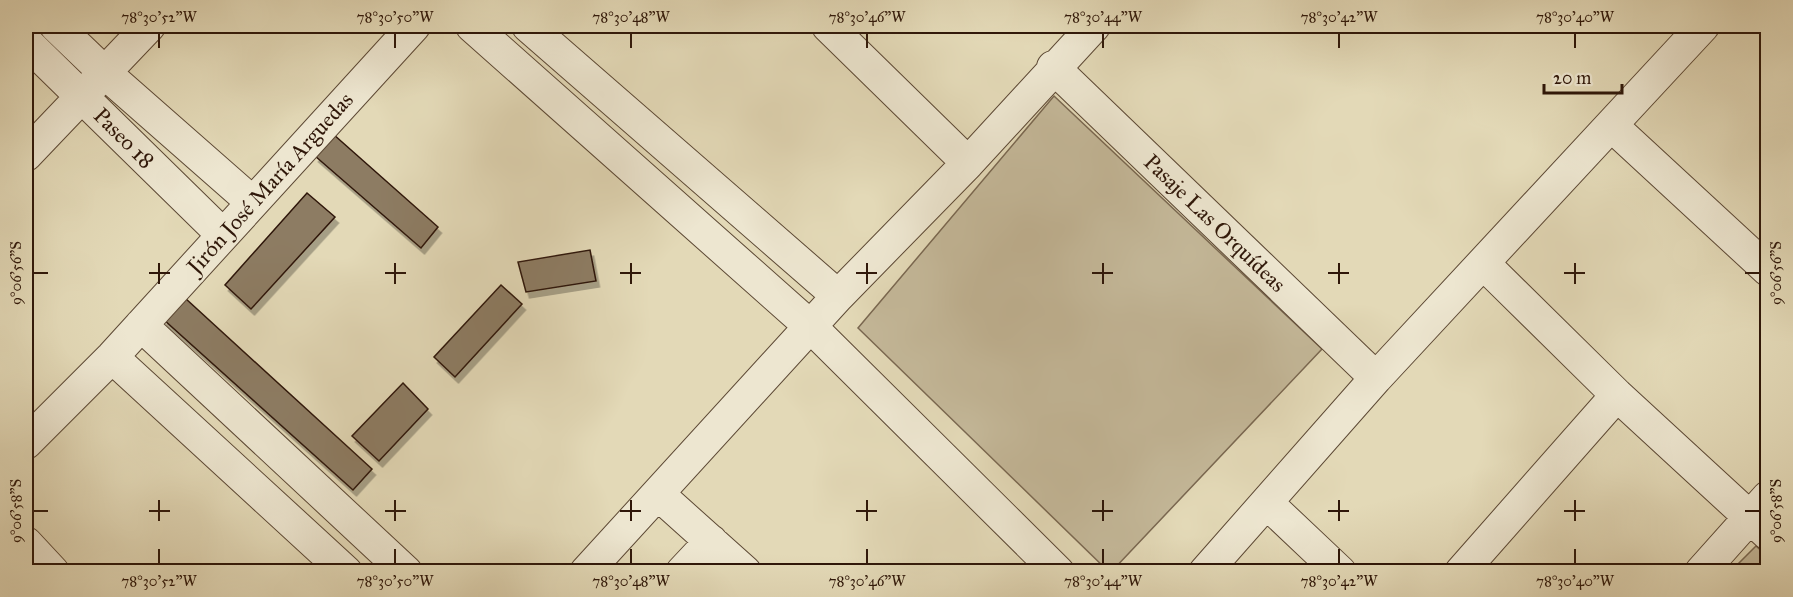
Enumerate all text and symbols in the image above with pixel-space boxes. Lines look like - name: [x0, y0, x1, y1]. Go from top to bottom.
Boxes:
- text: 78°30'52"W: [121, 8, 197, 26]
- text: 78°30'50"W: [357, 8, 434, 26]
- text: 78°30'48"W: [592, 8, 670, 26]
- text: 78°30'46"W: [828, 8, 906, 26]
- text: 78°30'44"W: [1064, 8, 1143, 26]
- text: 78°30'42"W: [1301, 8, 1378, 26]
- text: 78°30'40"W: [1536, 8, 1615, 26]
- scale bar: [1544, 57, 1622, 95]
- text: 20 m: [1553, 67, 1591, 89]
- street label: Jirón José María Arguedas: [180, 86, 359, 281]
- street label: Paseo 18: [88, 102, 160, 174]
- street label: Pasaje Las Orquídeas: [1138, 148, 1292, 298]
- text: 9°06'56"S: [7, 241, 25, 305]
- text: 9°06'56"S: [1767, 241, 1785, 305]
- text: 9°06'58"S: [7, 479, 25, 543]
- text: 9°06'58"S: [1767, 479, 1785, 543]
- text: 78°30'52"W: [121, 572, 197, 590]
- text: 78°30'50"W: [357, 572, 434, 590]
- text: 78°30'48"W: [592, 572, 670, 590]
- text: 78°30'46"W: [828, 572, 906, 590]
- text: 78°30'44"W: [1064, 572, 1143, 590]
- text: 78°30'42"W: [1301, 572, 1378, 590]
- text: 78°30'40"W: [1536, 572, 1615, 590]

